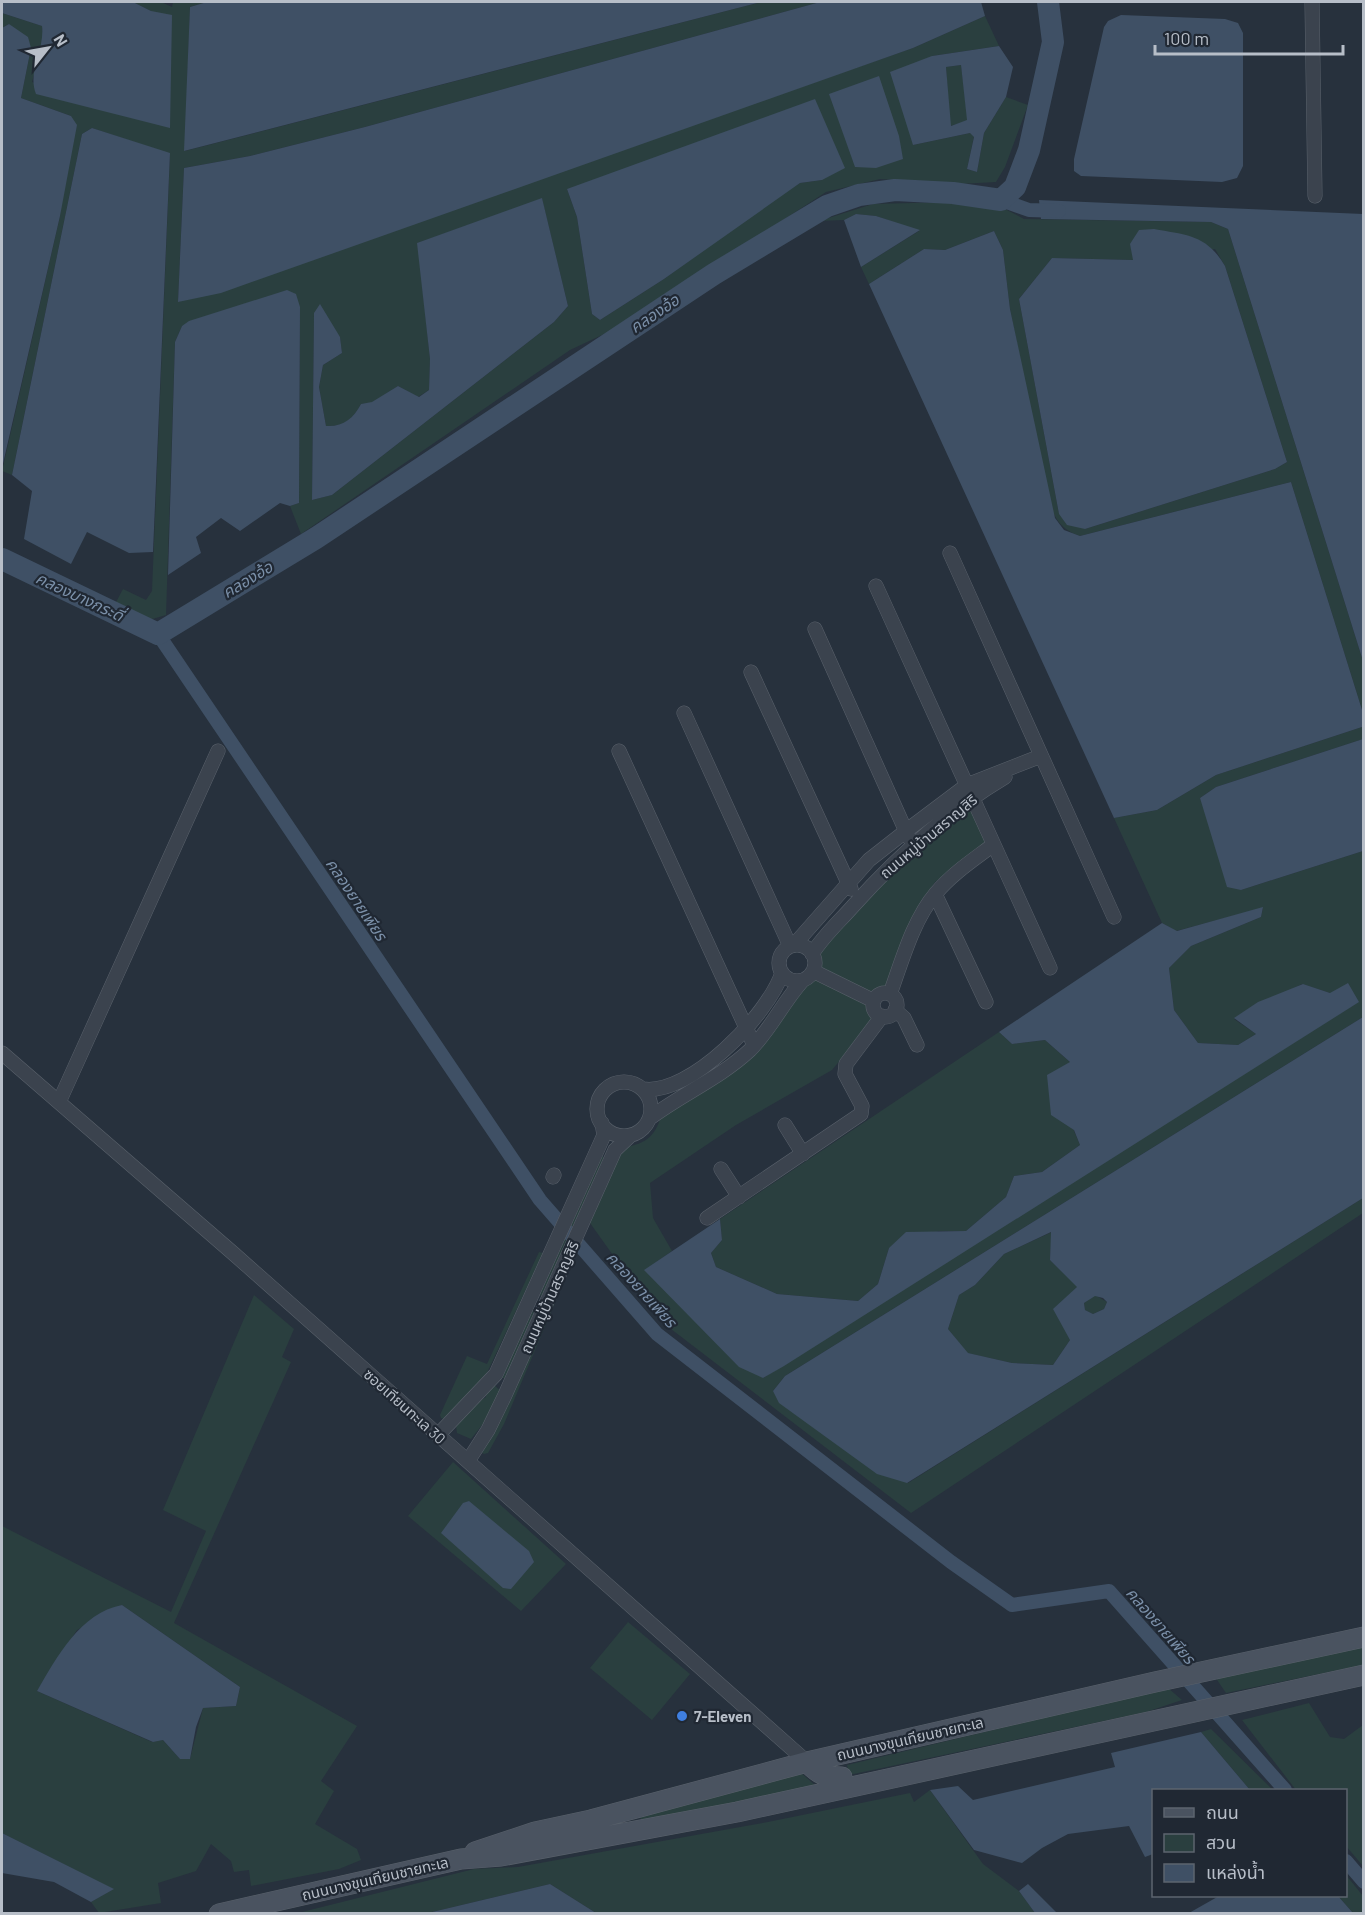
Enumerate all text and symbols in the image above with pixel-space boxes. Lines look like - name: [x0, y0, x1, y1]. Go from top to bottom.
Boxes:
- north arrow: [18, 18, 78, 78]
- scale bar: [1155, 18, 1342, 56]
- text: 100 m: [1164, 27, 1209, 49]
- text: N: [50, 31, 72, 49]
- water label: คลองอ้อ: [626, 289, 683, 336]
- water label: คลองอ้อ: [218, 556, 276, 601]
- water label: คลองบางกระดี่: [33, 567, 130, 626]
- street label: ถนนหมู่บ้านสราญสิริ: [876, 790, 981, 883]
- water label: คลองยายเพียร: [323, 854, 392, 945]
- street label: ถนนหมู่บ้านสราญสิริ: [516, 1238, 583, 1356]
- water label: คลองยายเพียร: [603, 1247, 682, 1332]
- street label: ซอยเทียนทะเล 30: [360, 1365, 450, 1447]
- water label: คลองยายเพียร: [1123, 1583, 1200, 1668]
- place label: 7-Eleven: [694, 1707, 751, 1725]
- marker: 7-Eleven: [675, 1709, 689, 1723]
- street label: ถนนบางขุนเทียนชายทะเล: [835, 1712, 985, 1765]
- legend: [1152, 1789, 1347, 1897]
- text: ถนน: [1206, 1801, 1239, 1823]
- text: สวน: [1206, 1831, 1236, 1853]
- street label: ถนนบางขุนเทียนชายทะเล: [300, 1852, 450, 1905]
- text: แหล่งน้ำ: [1206, 1860, 1265, 1883]

